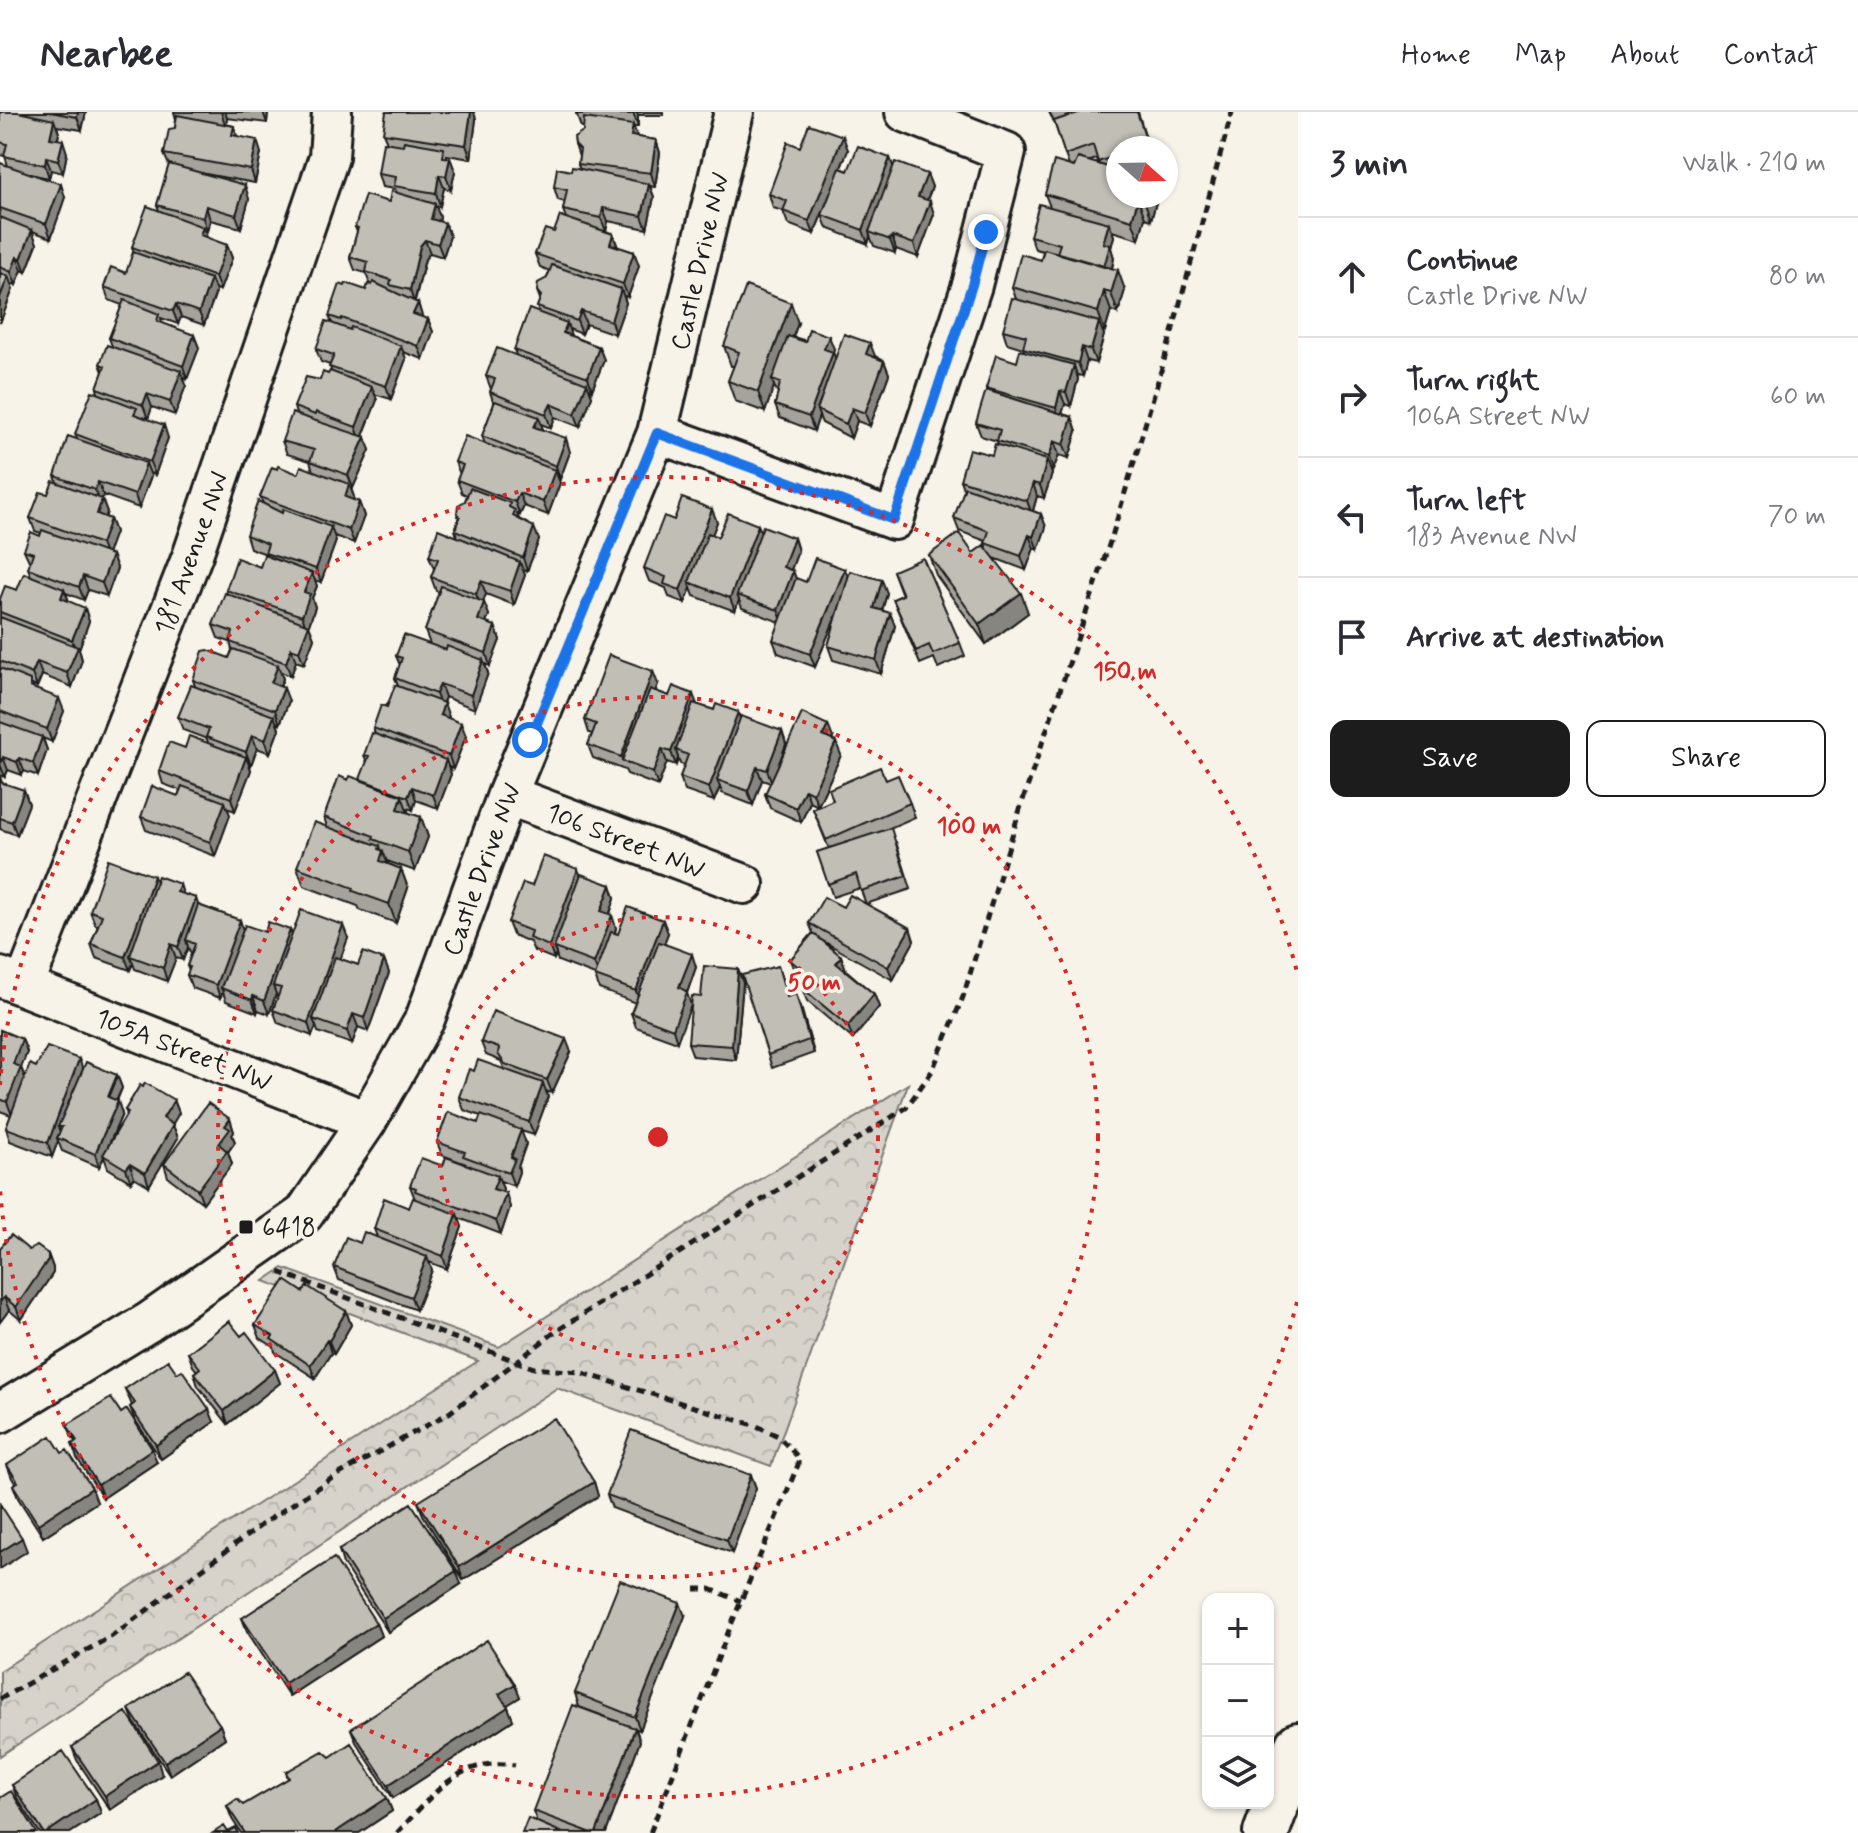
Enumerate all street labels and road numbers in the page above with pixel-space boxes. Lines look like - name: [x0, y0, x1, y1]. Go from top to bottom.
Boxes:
- street label: Castle Drive NW: [664, 169, 738, 354]
- street label: 181 Avenue NW: [148, 468, 238, 640]
- street label: Castle Drive NW: [436, 778, 530, 961]
- street label: 106 Street NW: [541, 796, 709, 888]
- street label: 105A Street NW: [90, 1002, 276, 1100]

